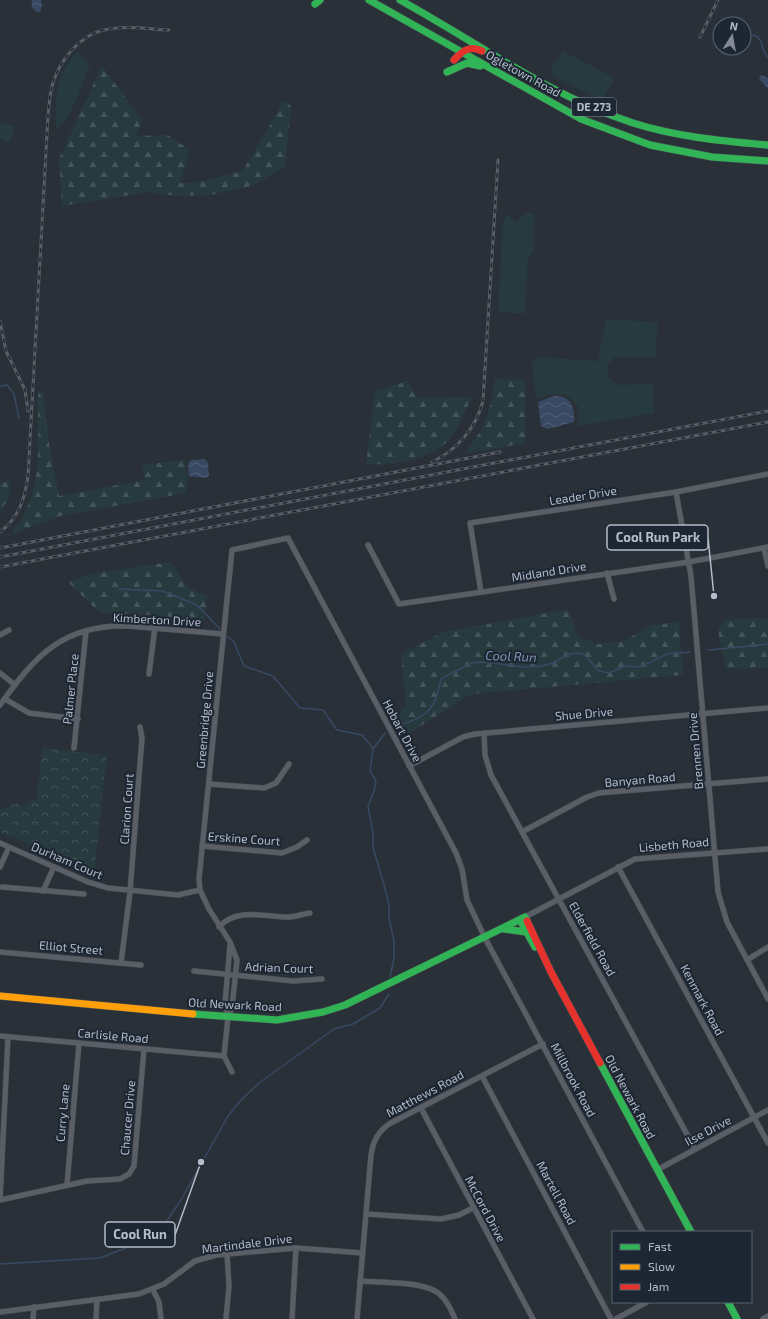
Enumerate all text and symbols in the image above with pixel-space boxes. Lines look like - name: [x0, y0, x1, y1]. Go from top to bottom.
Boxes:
- north arrow: [712, 16, 752, 56]
- text: N: [729, 19, 739, 33]
- street label: Ogletown Road: [484, 47, 563, 99]
- road number: DE 273: [572, 98, 616, 116]
- street label: Leader Drive: [548, 483, 618, 507]
- callout: Cool Run Park: [607, 525, 708, 550]
- text: Cool Run Park: [616, 529, 701, 545]
- street label: Midland Drive: [510, 558, 587, 584]
- street label: Kimberton Drive: [113, 610, 201, 628]
- water label: Cool Run: [485, 647, 537, 665]
- street label: Palmer Place: [59, 653, 81, 725]
- street label: Greenbridge Drive: [193, 671, 215, 769]
- street label: Hobart Drive: [381, 697, 425, 764]
- street label: Shue Drive: [554, 703, 613, 723]
- street label: Brennen Drive: [685, 712, 705, 790]
- street label: Banyan Road: [604, 769, 676, 789]
- street label: Clarion Court: [117, 773, 135, 845]
- street label: Erskine Court: [207, 828, 281, 848]
- street label: Lisbeth Road: [638, 834, 710, 854]
- street label: Durham Court: [30, 839, 106, 882]
- street label: Elderfield Road: [567, 899, 619, 978]
- street label: Elliot Street: [38, 937, 104, 957]
- street label: Adrian Court: [245, 959, 314, 975]
- street label: Kenmark Road: [678, 962, 728, 1038]
- street label: Old Newark Road: [188, 995, 282, 1013]
- street label: Carlisle Road: [77, 1025, 149, 1045]
- street label: Millbrook Road: [548, 1040, 599, 1119]
- street label: Old Newark Road: [603, 1052, 659, 1141]
- street label: Matthews Road: [383, 1067, 466, 1119]
- street label: Chaucer Drive: [117, 1080, 137, 1156]
- street label: Curry Lane: [52, 1083, 72, 1143]
- street label: Ilse Drive: [682, 1112, 733, 1148]
- street label: Martell Road: [534, 1158, 580, 1227]
- street label: McCord Drive: [463, 1173, 509, 1244]
- callout: Cool Run: [105, 1222, 175, 1247]
- text: Cool Run: [113, 1226, 167, 1242]
- street label: Martindale Drive: [201, 1231, 293, 1256]
- legend: [612, 1231, 752, 1303]
- text: Fast: [648, 1239, 672, 1253]
- text: Slow: [648, 1259, 675, 1273]
- text: Jam: [648, 1279, 669, 1293]

